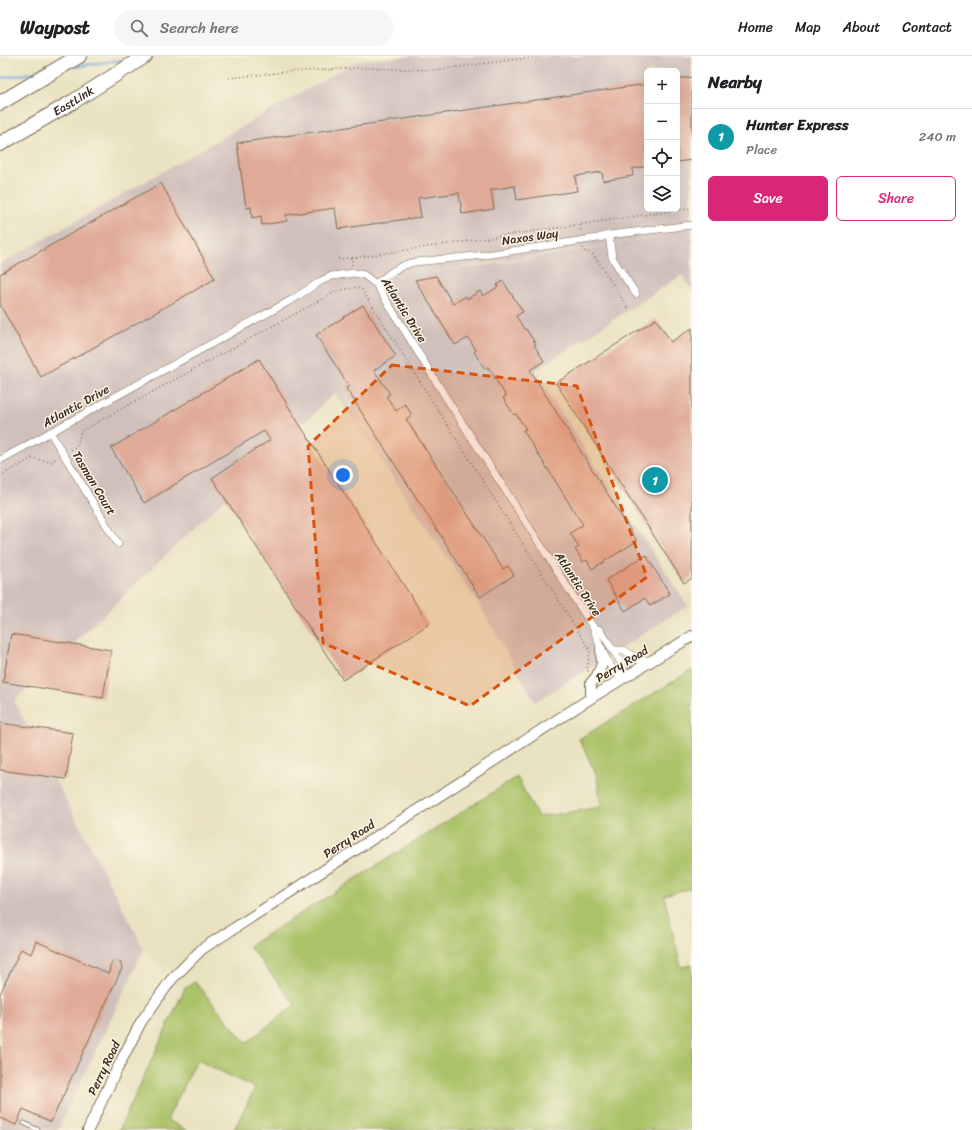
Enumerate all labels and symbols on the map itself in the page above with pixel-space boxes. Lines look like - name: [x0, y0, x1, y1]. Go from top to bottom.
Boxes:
- street label: EastLink: [48, 80, 99, 122]
- street label: Naxos Way: [500, 222, 560, 252]
- street label: Atlantic Drive: [375, 272, 433, 347]
- street label: Atlantic Drive: [37, 378, 114, 434]
- street label: Tasman Court: [66, 446, 122, 520]
- your location: [333, 465, 353, 485]
- pin: 1: [642, 465, 668, 495]
- street label: Atlantic Drive: [548, 546, 607, 621]
- street label: Perry Road: [591, 639, 654, 688]
- street label: Perry Road: [319, 813, 381, 864]
- street label: Perry Road: [81, 1035, 127, 1099]

